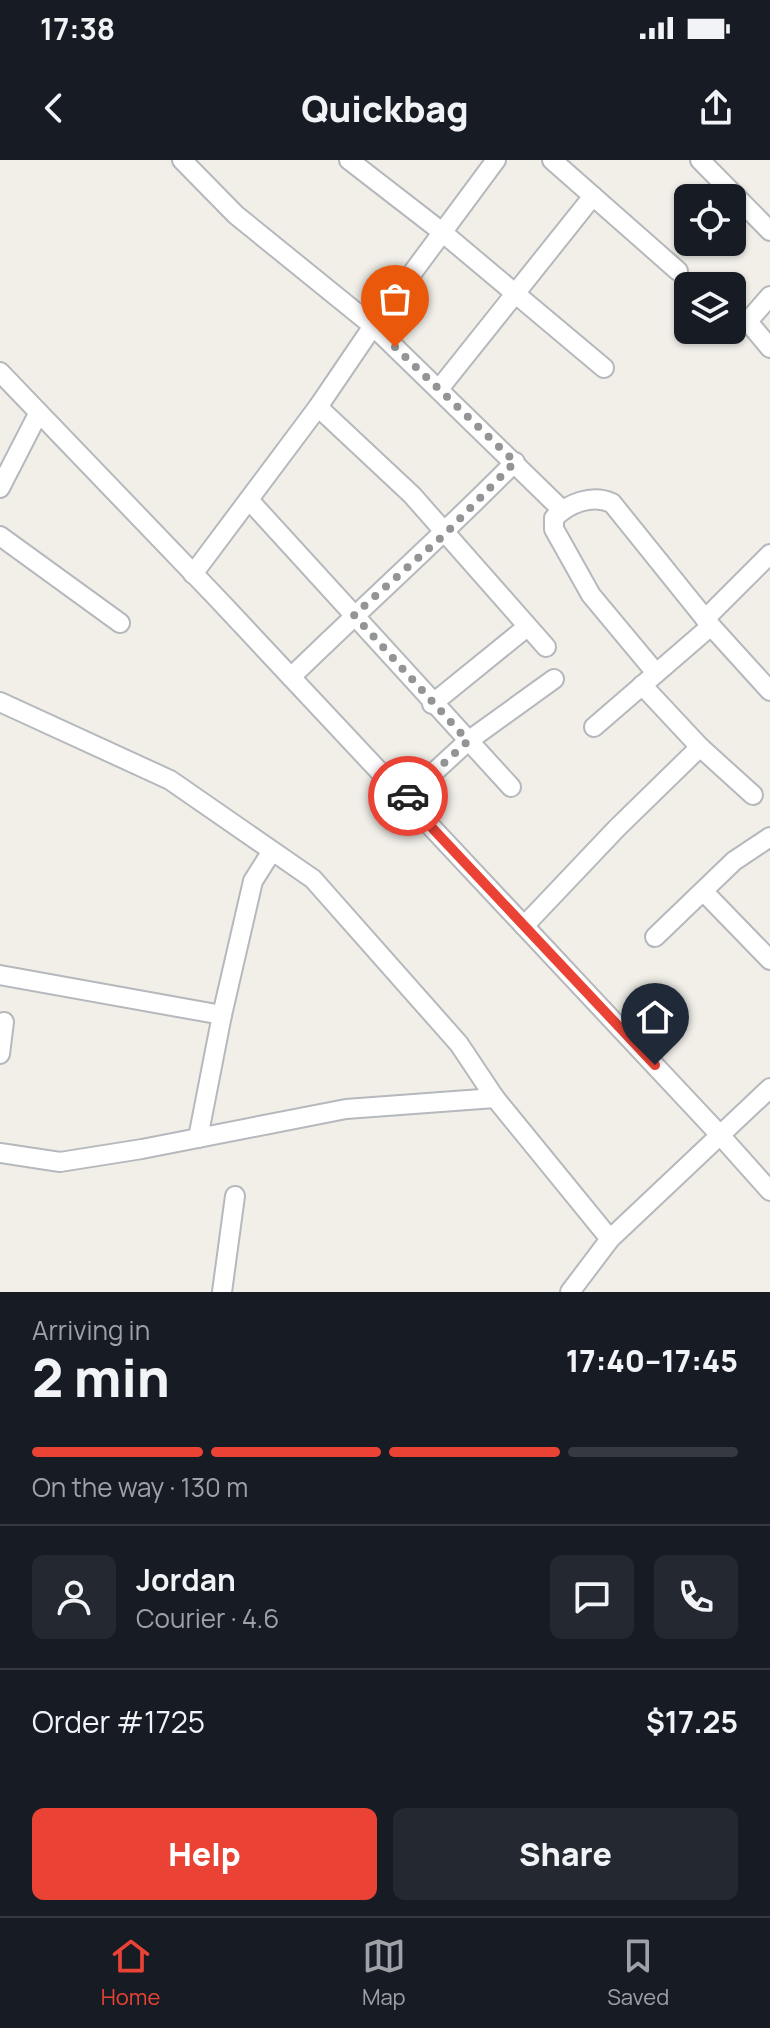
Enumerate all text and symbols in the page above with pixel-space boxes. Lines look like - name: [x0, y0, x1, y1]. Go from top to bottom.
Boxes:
- text: 17:38: [40, 8, 115, 49]
- text: Quickbag: [301, 84, 469, 133]
- icon: back: [32, 86, 76, 130]
- icon: share: [694, 86, 738, 130]
- map controls: [674, 184, 746, 344]
- button: locate: [674, 184, 746, 256]
- pin: [361, 265, 429, 347]
- button: layers: [674, 272, 746, 344]
- icon: bag: [373, 277, 417, 321]
- courier: [368, 756, 448, 836]
- icon: car: [386, 774, 430, 818]
- pin: [621, 983, 689, 1065]
- icon: home: [633, 995, 677, 1039]
- text: Arriving in: [32, 1312, 150, 1348]
- text: 17:40–17:45: [566, 1340, 738, 1381]
- text: 2 min: [32, 1342, 170, 1413]
- text: On the way · 130 m: [32, 1469, 248, 1505]
- button: person: [32, 1555, 116, 1639]
- button: chat: [550, 1555, 634, 1639]
- button: phone: [654, 1555, 738, 1639]
- text: Jordan: [136, 1559, 236, 1600]
- text: Courier · 4.6: [136, 1600, 279, 1636]
- text: Order #1725: [32, 1701, 205, 1742]
- text: $17.25: [646, 1701, 738, 1742]
- button: Help: [32, 1808, 377, 1900]
- button: Share: [393, 1808, 738, 1900]
- tab: Home: [101, 1934, 160, 2012]
- tab: Map: [362, 1934, 406, 2012]
- tab: Saved: [607, 1934, 669, 2012]

